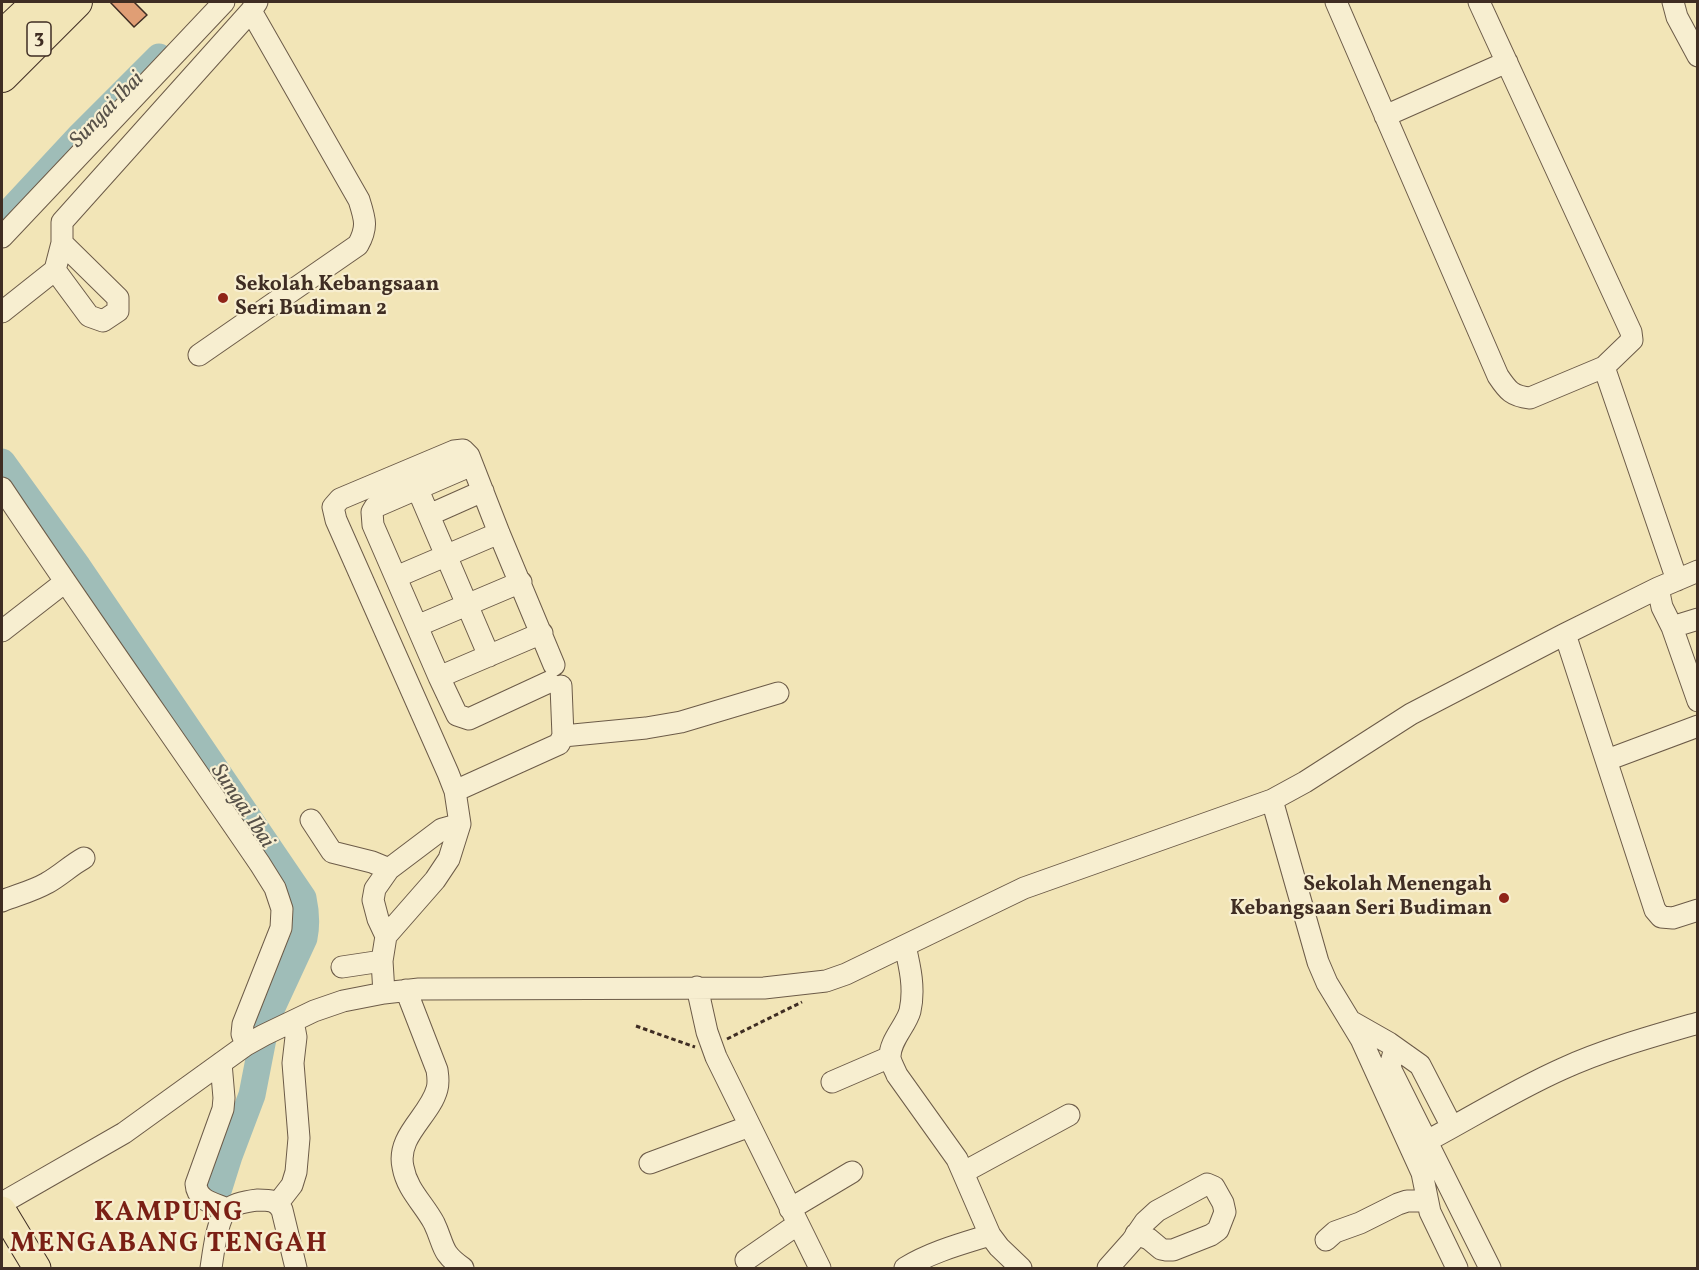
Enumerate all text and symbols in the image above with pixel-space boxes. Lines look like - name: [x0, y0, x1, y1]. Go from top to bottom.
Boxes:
- road number: 3: [27, 22, 51, 56]
- water label: Sungai Ibai: [65, 67, 151, 155]
- place label: Sekolah Kebangsaan Seri Budiman 2: [235, 273, 439, 323]
- marker: Sekolah Kebangsaan Seri Budiman 2: [216, 291, 230, 305]
- water label: Sungai Ibai: [203, 760, 279, 854]
- place label: Sekolah Menengah Kebangsaan Seri Budiman: [1230, 873, 1492, 923]
- marker: Sekolah Menengah Kebangsaan Seri Budiman: [1497, 891, 1511, 905]
- district label: KAMPUNG MENGABANG TENGAH: [10, 1199, 328, 1262]

